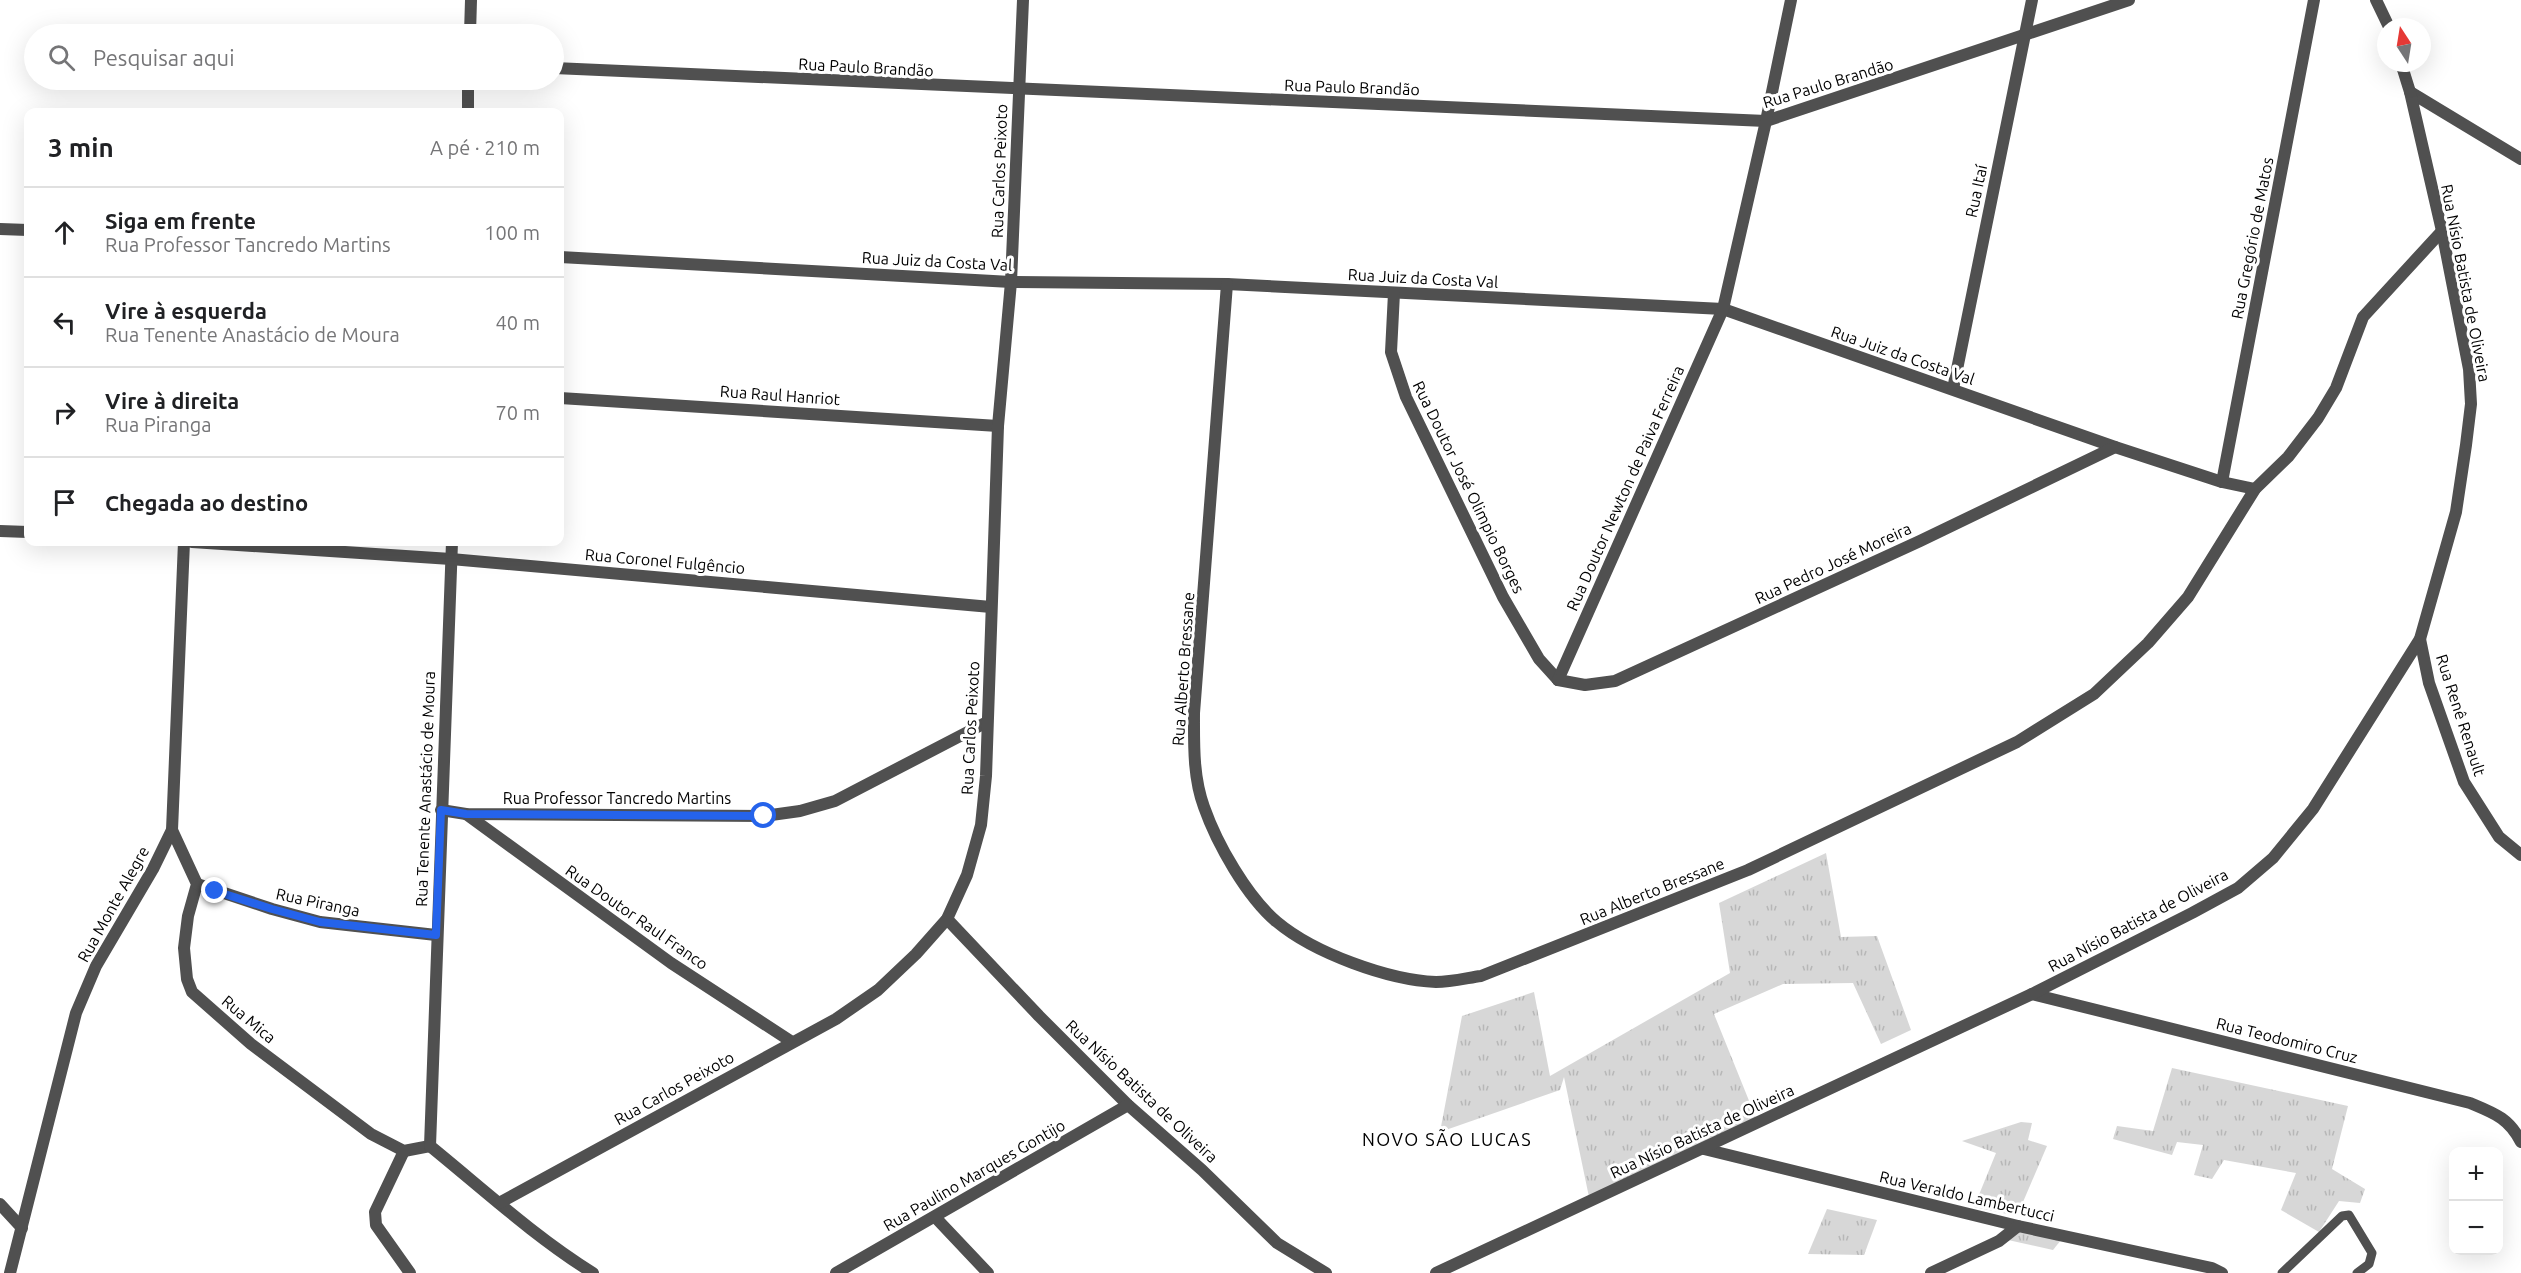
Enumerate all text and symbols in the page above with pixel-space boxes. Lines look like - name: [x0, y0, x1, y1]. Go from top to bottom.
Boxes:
- north arrow: [2377, 18, 2431, 72]
- search box: [24, 24, 564, 90]
- icon: search: [45, 41, 78, 74]
- text: Pesquisar aqui: [93, 45, 235, 70]
- street label: Rua Paulo Brandão: [798, 54, 934, 80]
- street label: Rua Paulo Brandão: [1761, 55, 1895, 111]
- street label: Rua Paulo Brandão: [1284, 76, 1420, 98]
- street label: Rua Carlos Peixoto: [988, 104, 1010, 238]
- text: 3 min: [48, 133, 114, 162]
- text: A pé · 210 m: [430, 136, 540, 159]
- street label: Rua Gregório de Matos: [2227, 155, 2277, 320]
- street label: Rua Itaí: [1962, 162, 1991, 219]
- street label: Rua Nísio Batista de Oliveira: [2438, 183, 2494, 383]
- text: Siga em frente: [105, 208, 256, 233]
- icon: ahead: [48, 216, 81, 249]
- text: 100 m: [484, 221, 540, 244]
- text: Rua Professor Tancredo Martins: [105, 233, 391, 256]
- street label: Rua Juiz da Costa Val: [861, 248, 1013, 274]
- street label: Rua Juiz da Costa Val: [1347, 265, 1499, 291]
- text: Vire à esquerda: [105, 298, 267, 323]
- icon: left: [48, 306, 81, 339]
- text: 40 m: [496, 311, 540, 334]
- street label: Rua Juiz da Costa Val: [1829, 322, 1977, 388]
- text: Rua Tenente Anastácio de Moura: [105, 323, 400, 346]
- street label: Rua Doutor Newton de Paiva Ferreira: [1563, 363, 1687, 613]
- street label: Rua Doutor José Olimpio Borges: [1410, 378, 1528, 596]
- street label: Rua Raul Hanriot: [719, 382, 841, 408]
- text: Vire à direita: [105, 388, 239, 413]
- icon: right: [48, 396, 81, 429]
- text: 70 m: [496, 401, 540, 424]
- text: Rua Piranga: [105, 413, 212, 436]
- icon: arrive: [48, 486, 81, 519]
- text: Chegada ao destino: [105, 490, 308, 515]
- street label: Rua Pedro José Moreira: [1752, 519, 1914, 607]
- street label: Rua Coronel Fulgêncio: [584, 545, 746, 577]
- street label: Rua Alberto Bressane: [1169, 591, 1197, 747]
- street label: Rua Renê Renault: [2433, 652, 2489, 779]
- street label: Rua Carlos Peixoto: [958, 661, 982, 795]
- street label: Rua Tenente Anastácio de Moura: [412, 671, 438, 907]
- street label: Rua Professor Tancredo Martins: [503, 789, 731, 807]
- route start: [750, 802, 776, 828]
- street label: Rua Monte Alegre: [74, 843, 152, 965]
- street label: Rua Alberto Bressane: [1577, 854, 1727, 928]
- street label: Rua Doutor Raul Franco: [562, 861, 712, 973]
- street label: Rua Nísio Batista de Oliveira: [2045, 865, 2231, 975]
- route end: [201, 877, 227, 903]
- street label: Rua Piranga: [274, 884, 362, 920]
- street label: Rua Mica: [219, 991, 279, 1047]
- street label: Rua Teodomiro Cruz: [2214, 1014, 2360, 1066]
- street label: Rua Nísio Batista de Oliveira: [1062, 1016, 1222, 1166]
- street label: Rua Carlos Peixoto: [611, 1048, 737, 1128]
- street label: Rua Nísio Batista de Oliveira: [1607, 1080, 1797, 1182]
- street label: Rua Paulino Marques Gontijo: [880, 1116, 1068, 1234]
- district label: NOVO SÃO LUCAS: [1362, 1128, 1532, 1149]
- map controls: [2449, 1147, 2503, 1255]
- button: +: [2449, 1147, 2503, 1201]
- street label: Rua Veraldo Lambertucci: [1878, 1167, 2056, 1225]
- button: −: [2449, 1201, 2503, 1255]

